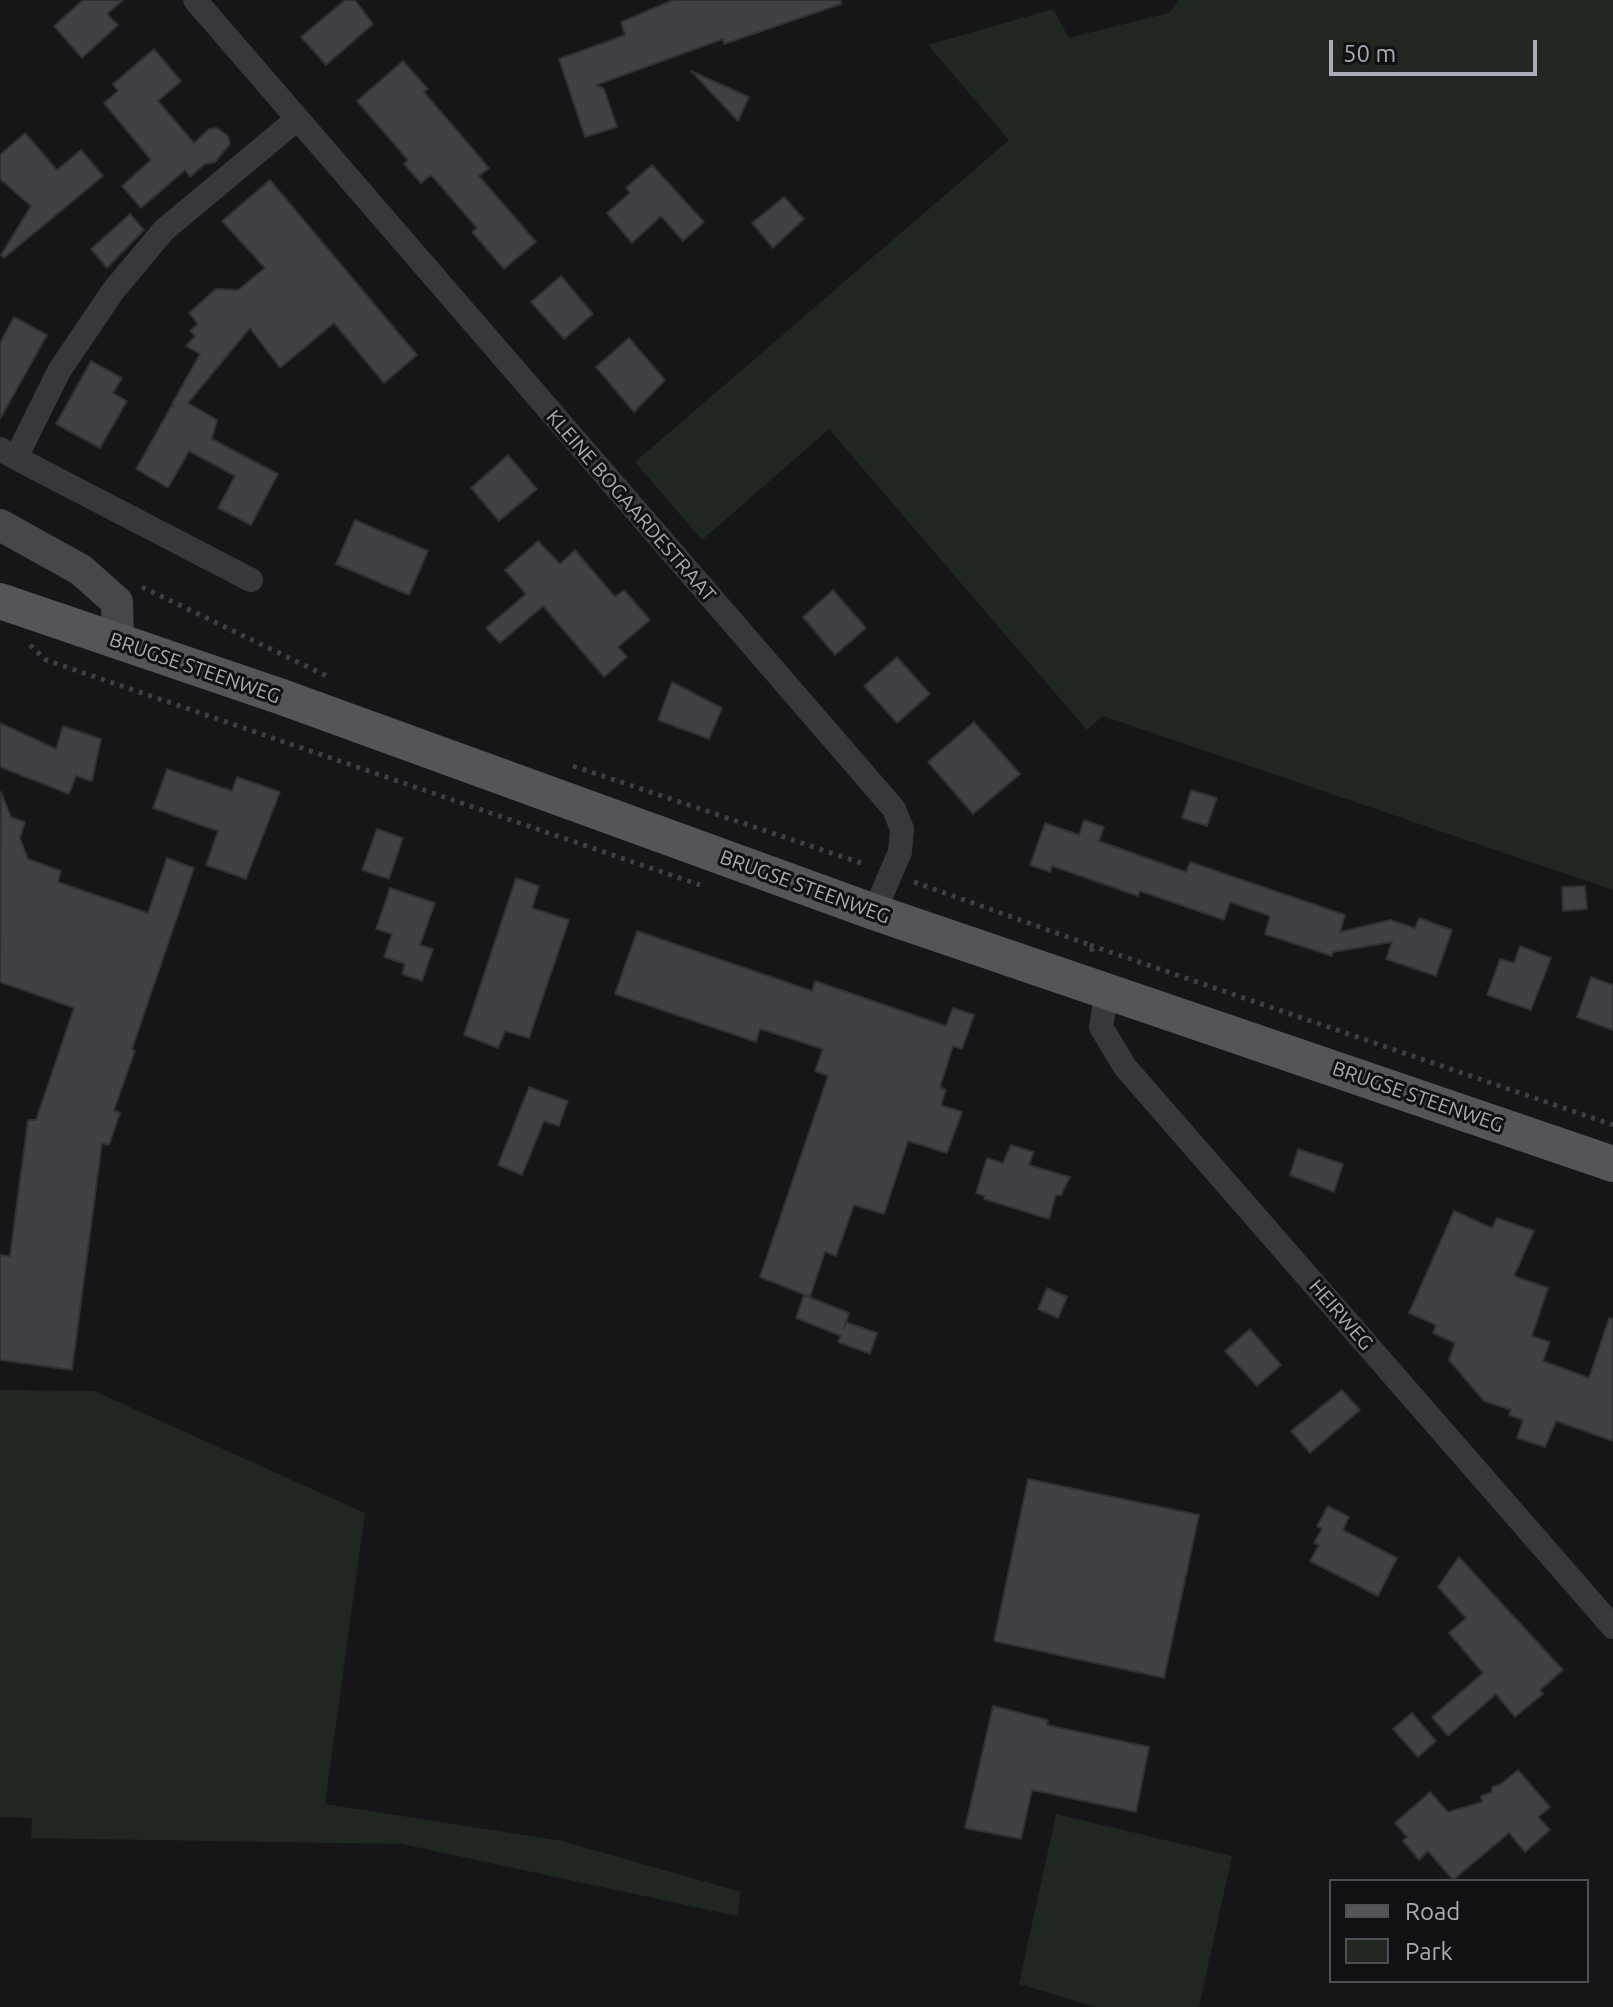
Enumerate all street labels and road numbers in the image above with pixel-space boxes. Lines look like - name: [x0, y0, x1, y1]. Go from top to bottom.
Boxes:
- street label: KLEINE BOGAARDESTRAAT: [541, 405, 721, 607]
- street label: BRUGSE STEENWEG: [106, 627, 284, 709]
- street label: BRUGSE STEENWEG: [717, 845, 893, 929]
- street label: BRUGSE STEENWEG: [1329, 1056, 1507, 1138]
- street label: HEIRWEG: [1304, 1275, 1378, 1355]

